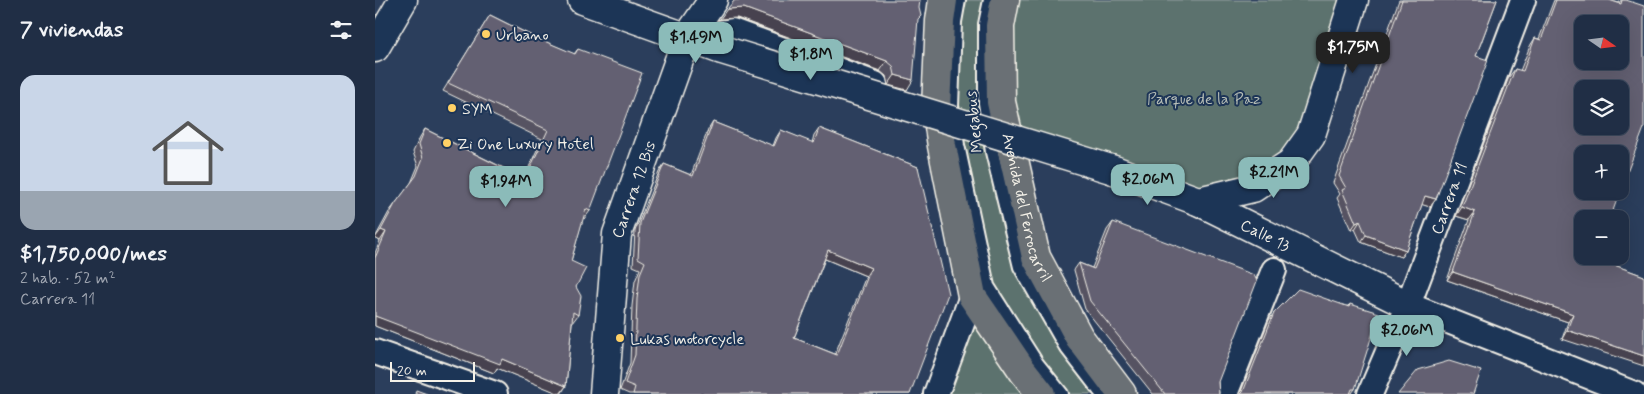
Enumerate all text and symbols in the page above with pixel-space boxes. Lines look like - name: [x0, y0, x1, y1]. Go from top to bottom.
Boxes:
- north arrow: [1574, 15, 1629, 70]
- map controls: [1574, 15, 1629, 265]
- text: 7 viviendas: [20, 16, 123, 44]
- icon: filters: [327, 16, 355, 44]
- pin: $1.49M: [655, 22, 737, 64]
- place label: Urbano: [496, 25, 549, 46]
- text: $1.49M: [670, 27, 722, 48]
- marker: Urbano: [480, 28, 492, 40]
- pin: $1.75M: [1312, 32, 1394, 74]
- text: $1.75M: [1327, 37, 1379, 58]
- pin: $1.8M: [776, 38, 846, 81]
- text: $1.8M: [790, 44, 832, 65]
- button: layers: [1574, 80, 1629, 135]
- park label: Parque de la Paz: [1147, 89, 1261, 110]
- street label: Megabus: [961, 90, 989, 154]
- place label: SYM: [462, 99, 493, 120]
- marker: SYM: [446, 102, 458, 114]
- icon: home: [143, 108, 233, 198]
- street label: Avenida del Ferrocarril: [996, 131, 1056, 286]
- place label: Zi One Luxury Hotel: [457, 134, 594, 155]
- marker: Zi One Luxury Hotel: [441, 137, 453, 149]
- street label: Carrera 12 Bis: [607, 138, 661, 241]
- button: +: [1574, 145, 1629, 200]
- pin: $2.21M: [1233, 156, 1315, 199]
- street label: Carrera 11: [1427, 160, 1473, 238]
- text: $2.21M: [1249, 162, 1299, 183]
- pin: $2.06M: [1107, 164, 1189, 206]
- pin: $1.94M: [465, 166, 547, 208]
- text: $2.06M: [1122, 169, 1174, 190]
- text: $1.94M: [480, 171, 532, 192]
- button: −: [1574, 210, 1629, 265]
- street label: Calle 13: [1237, 215, 1293, 257]
- text: $1,750,000/mes: [20, 240, 167, 268]
- text: 2 hab. · 52 m²: [20, 268, 116, 289]
- text: Carrera 11: [20, 289, 95, 310]
- pin: $2.06M: [1366, 314, 1448, 357]
- text: $2.06M: [1381, 320, 1433, 341]
- place label: Lukas motorcycle: [630, 329, 744, 350]
- marker: Lukas motorcycle: [614, 332, 626, 344]
- scale bar: [390, 359, 475, 382]
- text: 20 m: [397, 362, 427, 380]

